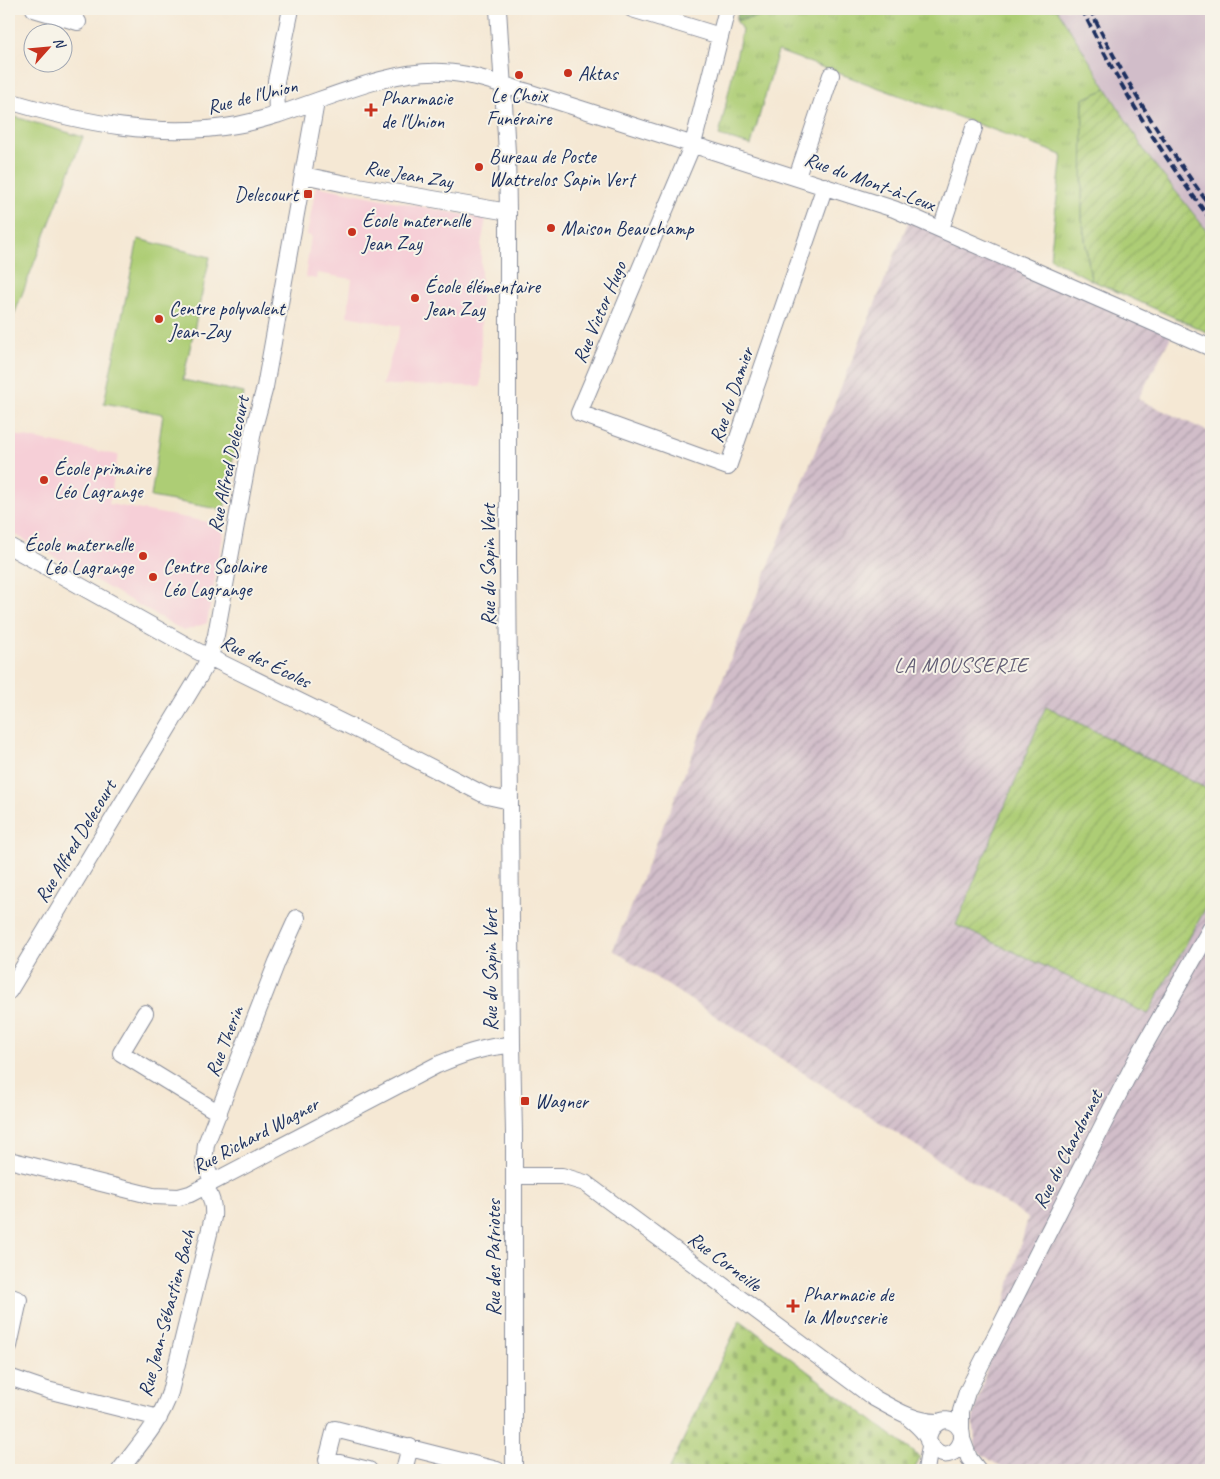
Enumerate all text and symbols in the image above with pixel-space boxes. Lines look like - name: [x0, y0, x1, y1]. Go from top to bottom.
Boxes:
- north arrow: [22, 22, 72, 72]
- text: N: [50, 35, 70, 52]
- place label: Aktas: [578, 61, 620, 86]
- marker: Aktas: [562, 67, 574, 79]
- marker: Le Choix Funéraire: [513, 69, 525, 81]
- street label: Rue de l'Union: [204, 73, 301, 120]
- place label: Le Choix Funéraire: [486, 83, 553, 131]
- place label: Pharmacie de l'Union: [381, 86, 454, 134]
- marker: Pharmacie de l'Union: [365, 104, 377, 116]
- place label: Bureau de Poste Wattrelos Sapin Vert: [489, 144, 637, 192]
- street label: Rue du Mont-à-Leux: [801, 146, 941, 217]
- street label: Rue Jean Zay: [363, 154, 456, 195]
- marker: Bureau de Poste Wattrelos Sapin Vert: [473, 161, 485, 173]
- place label: Delecourt: [234, 182, 300, 207]
- marker: Delecourt: [302, 188, 314, 200]
- place label: École maternelle Jean Zay: [361, 208, 472, 256]
- place label: Maison Beauchamp: [561, 216, 695, 241]
- marker: Maison Beauchamp: [545, 222, 557, 234]
- marker: École maternelle Jean Zay: [346, 226, 358, 238]
- street label: Rue Victor Hugo: [567, 257, 632, 367]
- place label: École élémentaire Jean Zay: [424, 274, 541, 322]
- marker: École élémentaire Jean Zay: [409, 292, 421, 304]
- place label: Centre polyvalent Jean-Zay: [168, 296, 287, 344]
- marker: Centre polyvalent Jean-Zay: [153, 313, 165, 325]
- street label: Rue du Damier: [704, 343, 760, 446]
- street label: Rue Alfred Delecourt: [202, 391, 256, 534]
- place label: École primaire Léo Lagrange: [54, 456, 152, 504]
- marker: École primaire Léo Lagrange: [38, 474, 50, 486]
- street label: Rue du Sapin Vert: [476, 502, 501, 626]
- place label: École maternelle Léo Lagrange: [25, 532, 134, 580]
- marker: École maternelle Léo Lagrange: [137, 550, 149, 562]
- place label: Centre Scolaire Léo Lagrange: [163, 554, 268, 602]
- marker: Centre Scolaire Léo Lagrange: [147, 571, 159, 583]
- street label: Rue des Écoles: [217, 629, 317, 695]
- district label: LA MOUSSERIE: [894, 652, 1030, 678]
- street label: Rue Alfred Delecourt: [29, 773, 123, 907]
- street label: Rue du Sapin Vert: [478, 907, 503, 1031]
- street label: Rue Therin: [200, 1001, 250, 1080]
- street label: Rue du Chardonnet: [1027, 1084, 1109, 1213]
- place label: Wagner: [535, 1089, 590, 1114]
- street label: Rue Richard Wagner: [188, 1091, 324, 1179]
- marker: Wagner: [519, 1095, 531, 1107]
- street label: Rue des Patriotes: [481, 1197, 506, 1316]
- street label: Rue Jean-Sébastien Bach: [132, 1226, 201, 1399]
- street label: Rue Corneille: [683, 1226, 767, 1298]
- place label: Pharmacie de la Mousserie: [803, 1282, 895, 1330]
- marker: Pharmacie de la Mousserie: [787, 1300, 799, 1312]

